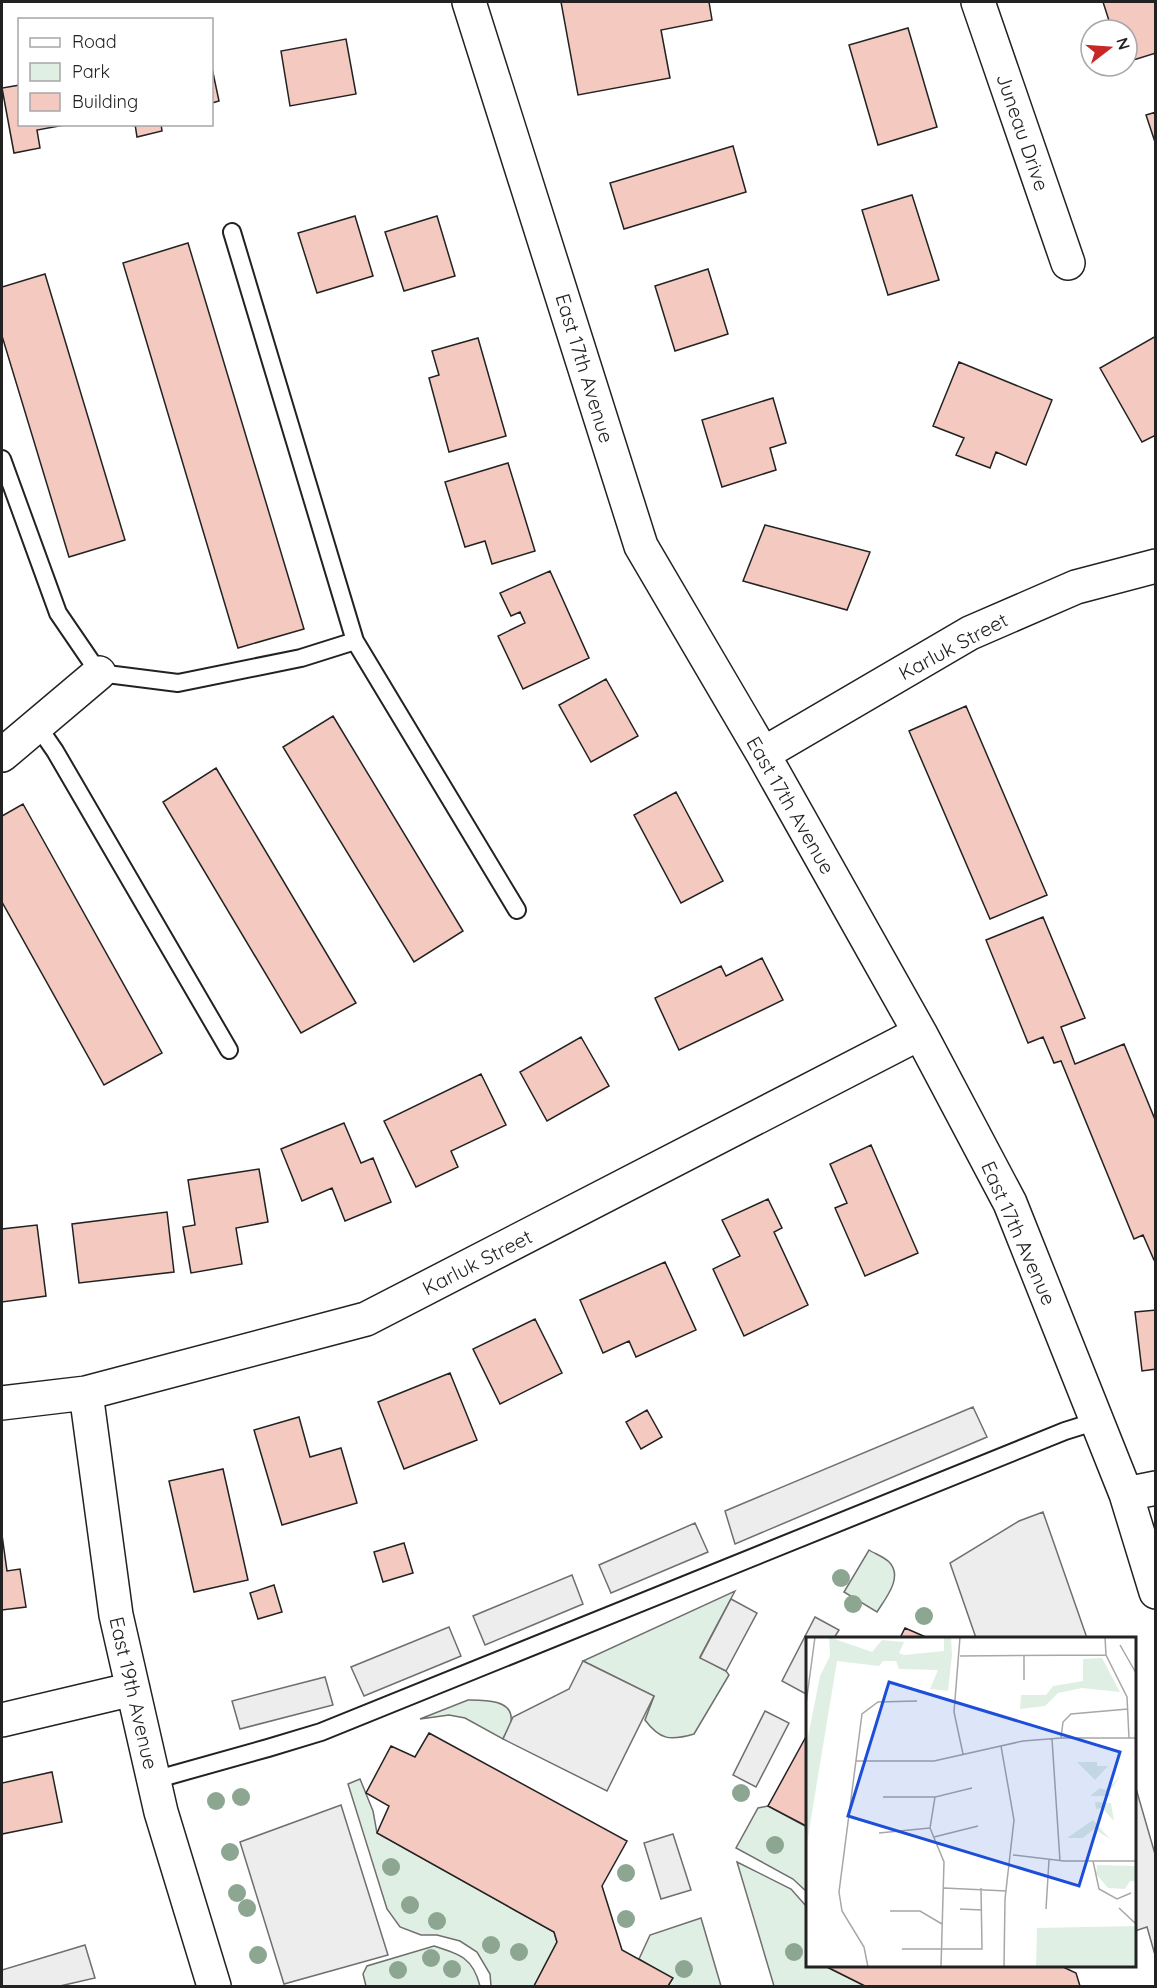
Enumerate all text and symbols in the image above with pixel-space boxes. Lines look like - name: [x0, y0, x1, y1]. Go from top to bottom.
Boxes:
- legend: [18, 18, 213, 126]
- north arrow: [1079, 18, 1139, 78]
- text: Road: [72, 30, 117, 53]
- text: N: [1112, 35, 1135, 52]
- text: Park: [72, 60, 110, 83]
- street label: Juneau Drive: [991, 70, 1055, 194]
- text: Building: [72, 90, 138, 113]
- street label: East 17th Avenue: [550, 290, 620, 446]
- street label: Karluk Street: [894, 607, 1012, 685]
- street label: East 17th Avenue: [741, 732, 841, 878]
- street label: East 17th Avenue: [976, 1157, 1062, 1309]
- street label: Karluk Street: [418, 1224, 536, 1300]
- street label: East 19th Avenue: [104, 1614, 164, 1772]
- inset map: [806, 1637, 1136, 1967]

